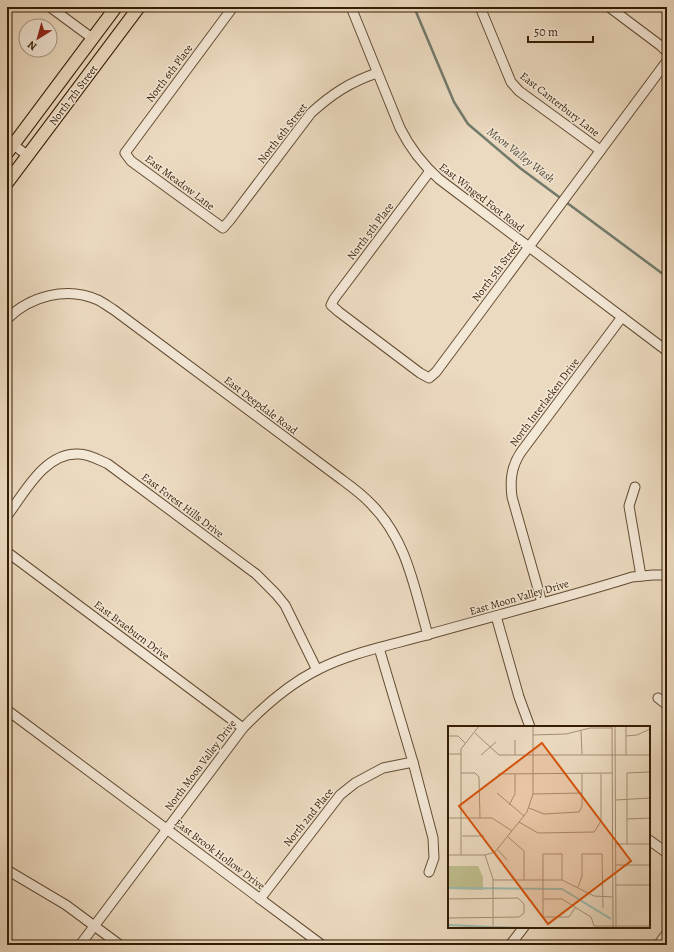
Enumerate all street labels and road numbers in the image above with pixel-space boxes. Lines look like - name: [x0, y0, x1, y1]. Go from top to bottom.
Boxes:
- street label: North 6th Place: [143, 41, 196, 105]
- street label: North 7th Street: [46, 62, 101, 129]
- street label: East Canterbury Lane: [517, 69, 603, 140]
- street label: North 6th Street: [254, 100, 311, 167]
- street label: East Meadow Lane: [142, 151, 218, 214]
- street label: East Winged Foot Road: [436, 159, 527, 235]
- street label: North 5th Place: [344, 199, 397, 263]
- street label: North 5th Street: [469, 238, 524, 305]
- street label: North Interlacken Drive: [506, 355, 583, 450]
- street label: East Deepdale Road: [221, 373, 301, 438]
- street label: East Forest Hills Drive: [138, 469, 227, 541]
- street label: East Moon Valley Drive: [468, 576, 571, 619]
- street label: East Braeburn Drive: [91, 597, 173, 664]
- street label: North Moon Valley Drive: [161, 717, 240, 814]
- street label: North 2nd Place: [280, 785, 337, 850]
- street label: East Brook Hollow Drive: [171, 815, 268, 893]

